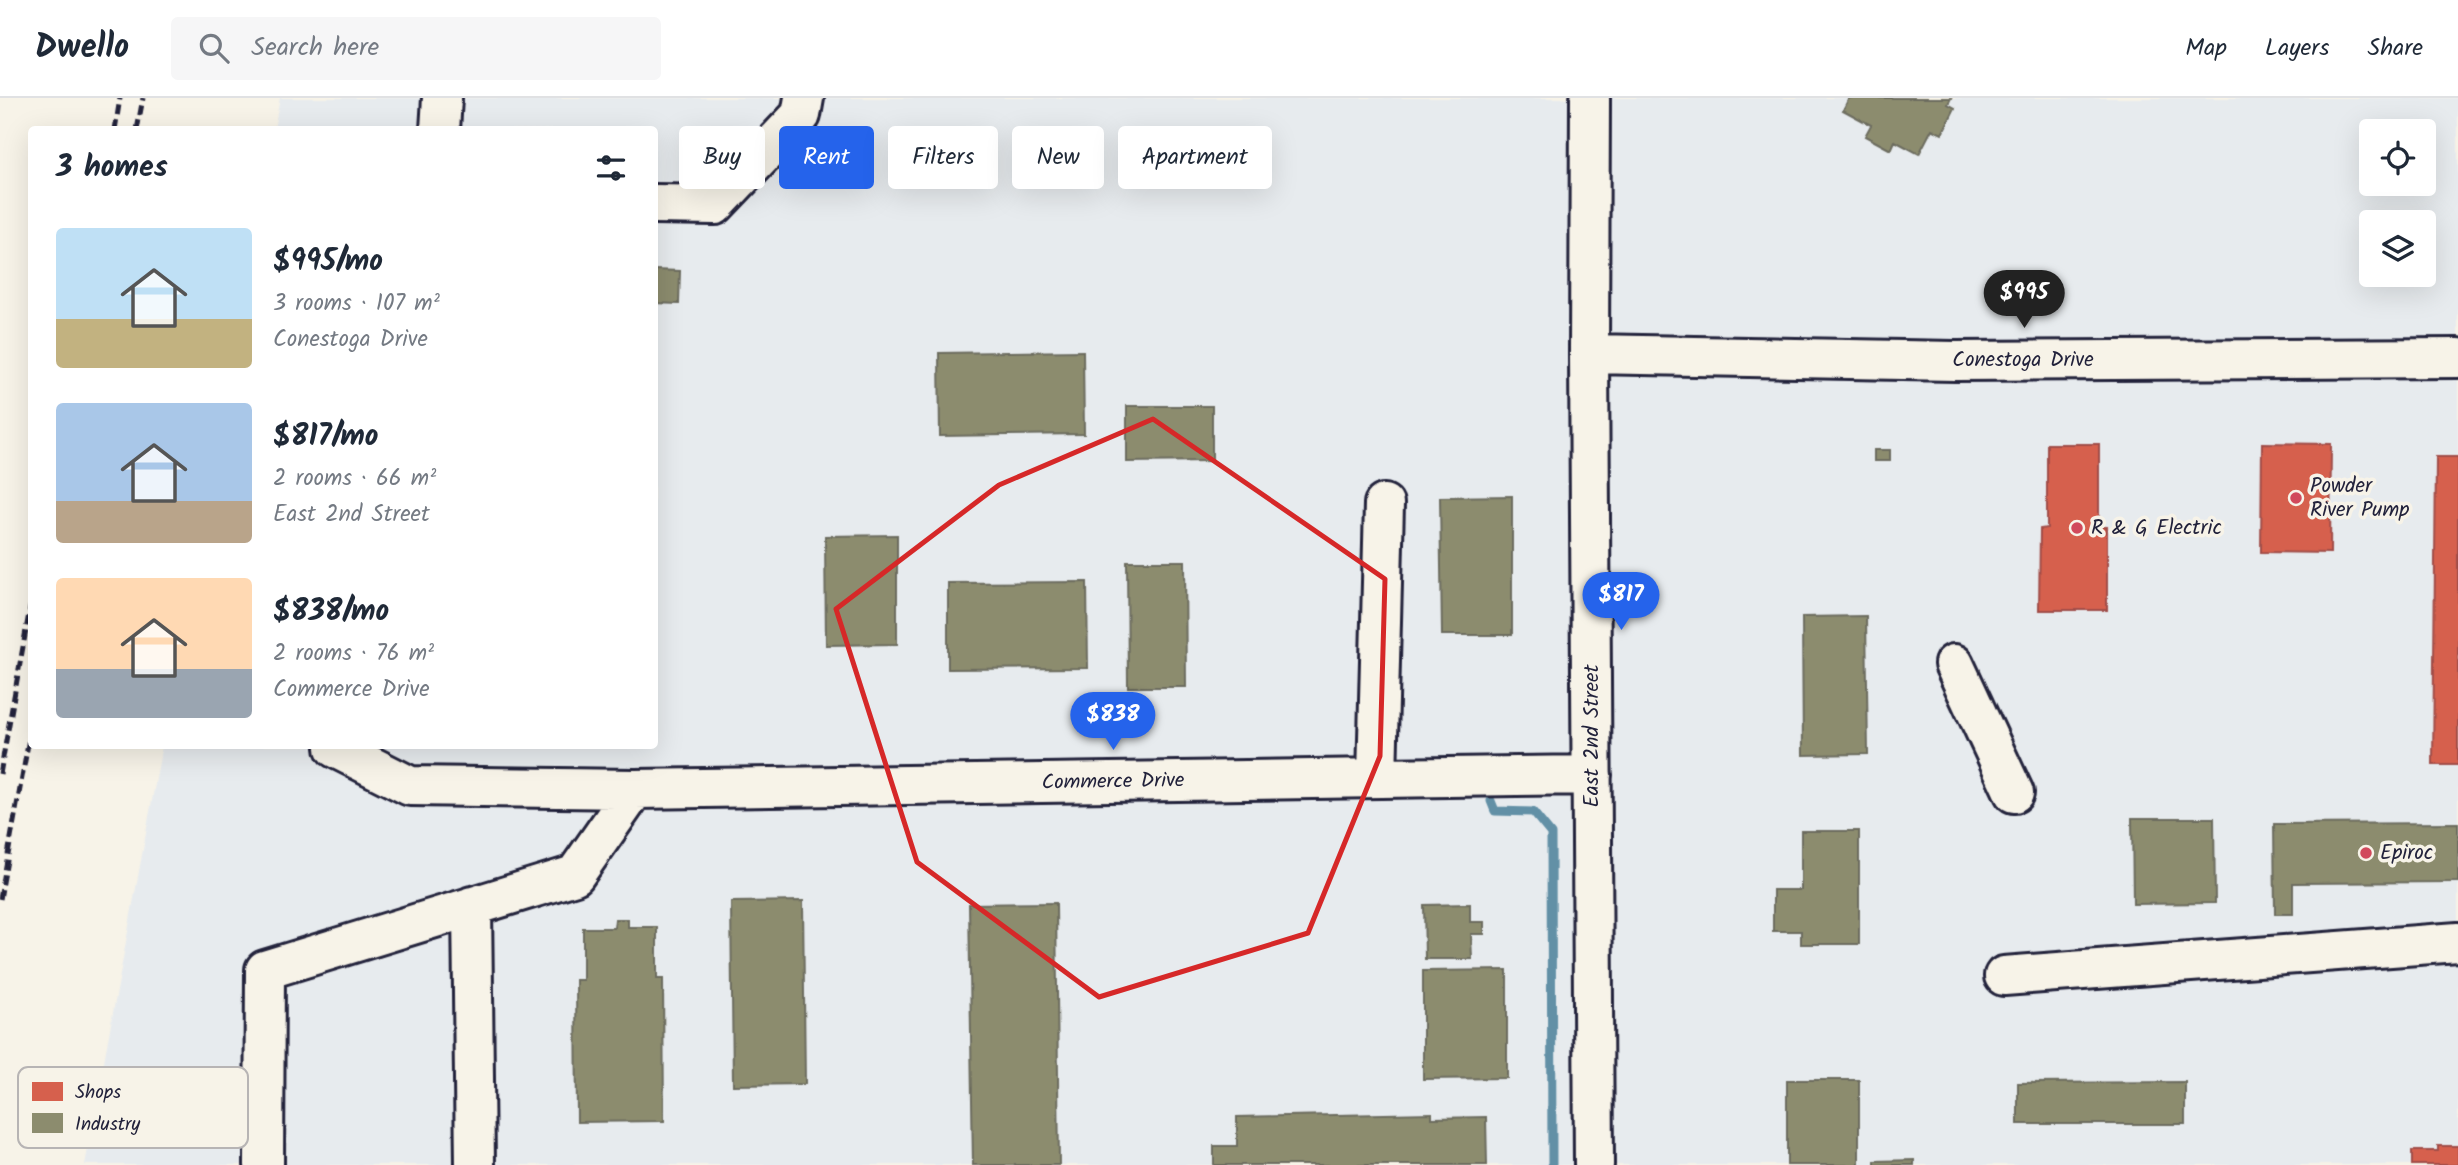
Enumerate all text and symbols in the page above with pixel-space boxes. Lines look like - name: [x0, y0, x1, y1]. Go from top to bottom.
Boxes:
- search box: [171, 17, 661, 80]
- text: Dwello: [35, 22, 129, 75]
- text: Search here: [251, 27, 379, 69]
- icon: search: [195, 29, 233, 67]
- text: Map: [2185, 29, 2227, 68]
- text: Layers: [2265, 29, 2329, 68]
- text: Share: [2367, 29, 2423, 68]
- map controls: [2359, 119, 2436, 287]
- button: locate: [2359, 119, 2436, 196]
- chip: Buy: [679, 126, 765, 189]
- chip: Rent: [779, 126, 874, 189]
- chip: Filters: [888, 126, 998, 189]
- chip: New: [1012, 126, 1104, 189]
- chip: Apartment: [1118, 126, 1272, 189]
- text: 3 homes: [56, 144, 168, 192]
- icon: filters: [592, 149, 630, 187]
- button: layers: [2359, 210, 2436, 287]
- text: $995/mo: [273, 238, 383, 286]
- icon: home: [112, 256, 196, 340]
- pin: $995: [1983, 271, 2065, 330]
- text: $995: [2000, 275, 2048, 311]
- text: 3 rooms · 107 m²: [273, 286, 440, 322]
- text: Conestoga Drive: [273, 322, 428, 358]
- street label: Conestoga Drive: [1952, 344, 2094, 377]
- text: $817/mo: [273, 413, 378, 461]
- icon: home: [112, 431, 196, 515]
- text: 2 rooms · 66 m²: [273, 461, 436, 497]
- place label: Powder River Pump: [2310, 470, 2409, 527]
- marker: Powder River Pump: [2288, 490, 2304, 506]
- text: East 2nd Street: [273, 497, 430, 533]
- place label: R & G Electric: [2091, 512, 2222, 545]
- marker: R & G Electric: [2069, 520, 2085, 536]
- pin: $817: [1580, 573, 1662, 632]
- text: $817: [1599, 577, 1644, 613]
- text: $838/mo: [273, 588, 389, 636]
- icon: home: [112, 606, 196, 690]
- text: 2 rooms · 76 m²: [273, 636, 434, 672]
- street label: East 2nd Street: [1576, 664, 1609, 808]
- text: Commerce Drive: [273, 672, 430, 708]
- pin: $838: [1072, 692, 1154, 752]
- text: $838: [1086, 697, 1140, 733]
- street label: Commerce Drive: [1041, 764, 1185, 800]
- place label: Epiroc: [2380, 837, 2433, 870]
- marker: Epiroc: [2358, 845, 2374, 861]
- legend: [18, 1067, 248, 1148]
- text: Shops: [75, 1078, 121, 1108]
- text: Industry: [75, 1110, 141, 1140]

